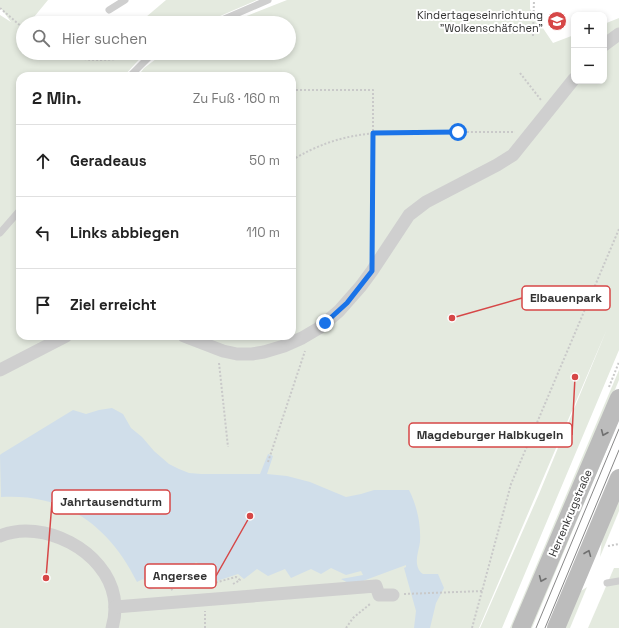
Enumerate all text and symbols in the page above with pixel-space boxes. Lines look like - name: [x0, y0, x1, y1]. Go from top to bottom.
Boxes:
- place label: Kindertageseinrichtung "Wolkenschäfchen": [417, 8, 543, 35]
- school or university icon: Kindertageseinrichtung "Wolkenschäfchen": [546, 10, 568, 32]
- map controls: [571, 12, 607, 84]
- button: +: [571, 12, 607, 48]
- search box: [16, 16, 296, 60]
- icon: search: [30, 27, 52, 49]
- text: Hier suchen: [62, 29, 147, 48]
- button: −: [571, 48, 607, 84]
- text: 2 Min.: [32, 87, 81, 109]
- text: Zu Fuß · 160 m: [193, 90, 280, 107]
- route start: [449, 123, 467, 141]
- icon: ahead: [32, 150, 54, 172]
- text: Geradeaus: [70, 151, 147, 170]
- text: 50 m: [249, 152, 280, 169]
- icon: left: [32, 222, 54, 244]
- text: Links abbiegen: [70, 223, 179, 242]
- text: 110 m: [246, 224, 280, 241]
- callout: Elbauenpark: [522, 286, 610, 310]
- text: Elbauenpark: [530, 290, 602, 306]
- icon: arrive: [32, 294, 54, 316]
- text: Ziel erreicht: [70, 295, 157, 314]
- route end: [316, 314, 334, 332]
- callout: Magdeburger Halbkugeln: [409, 423, 572, 447]
- text: Magdeburger Halbkugeln: [417, 427, 563, 443]
- one-way arrow: [601, 429, 609, 437]
- street label: Herrenkrugstraße: [545, 467, 595, 559]
- callout: Jahrtausendturm: [52, 490, 170, 514]
- text: Jahrtausendturm: [60, 494, 162, 510]
- one-way arrow: [583, 550, 591, 557]
- callout: Angersee: [145, 564, 216, 588]
- text: Angersee: [153, 568, 207, 584]
- one-way arrow: [539, 574, 547, 582]

